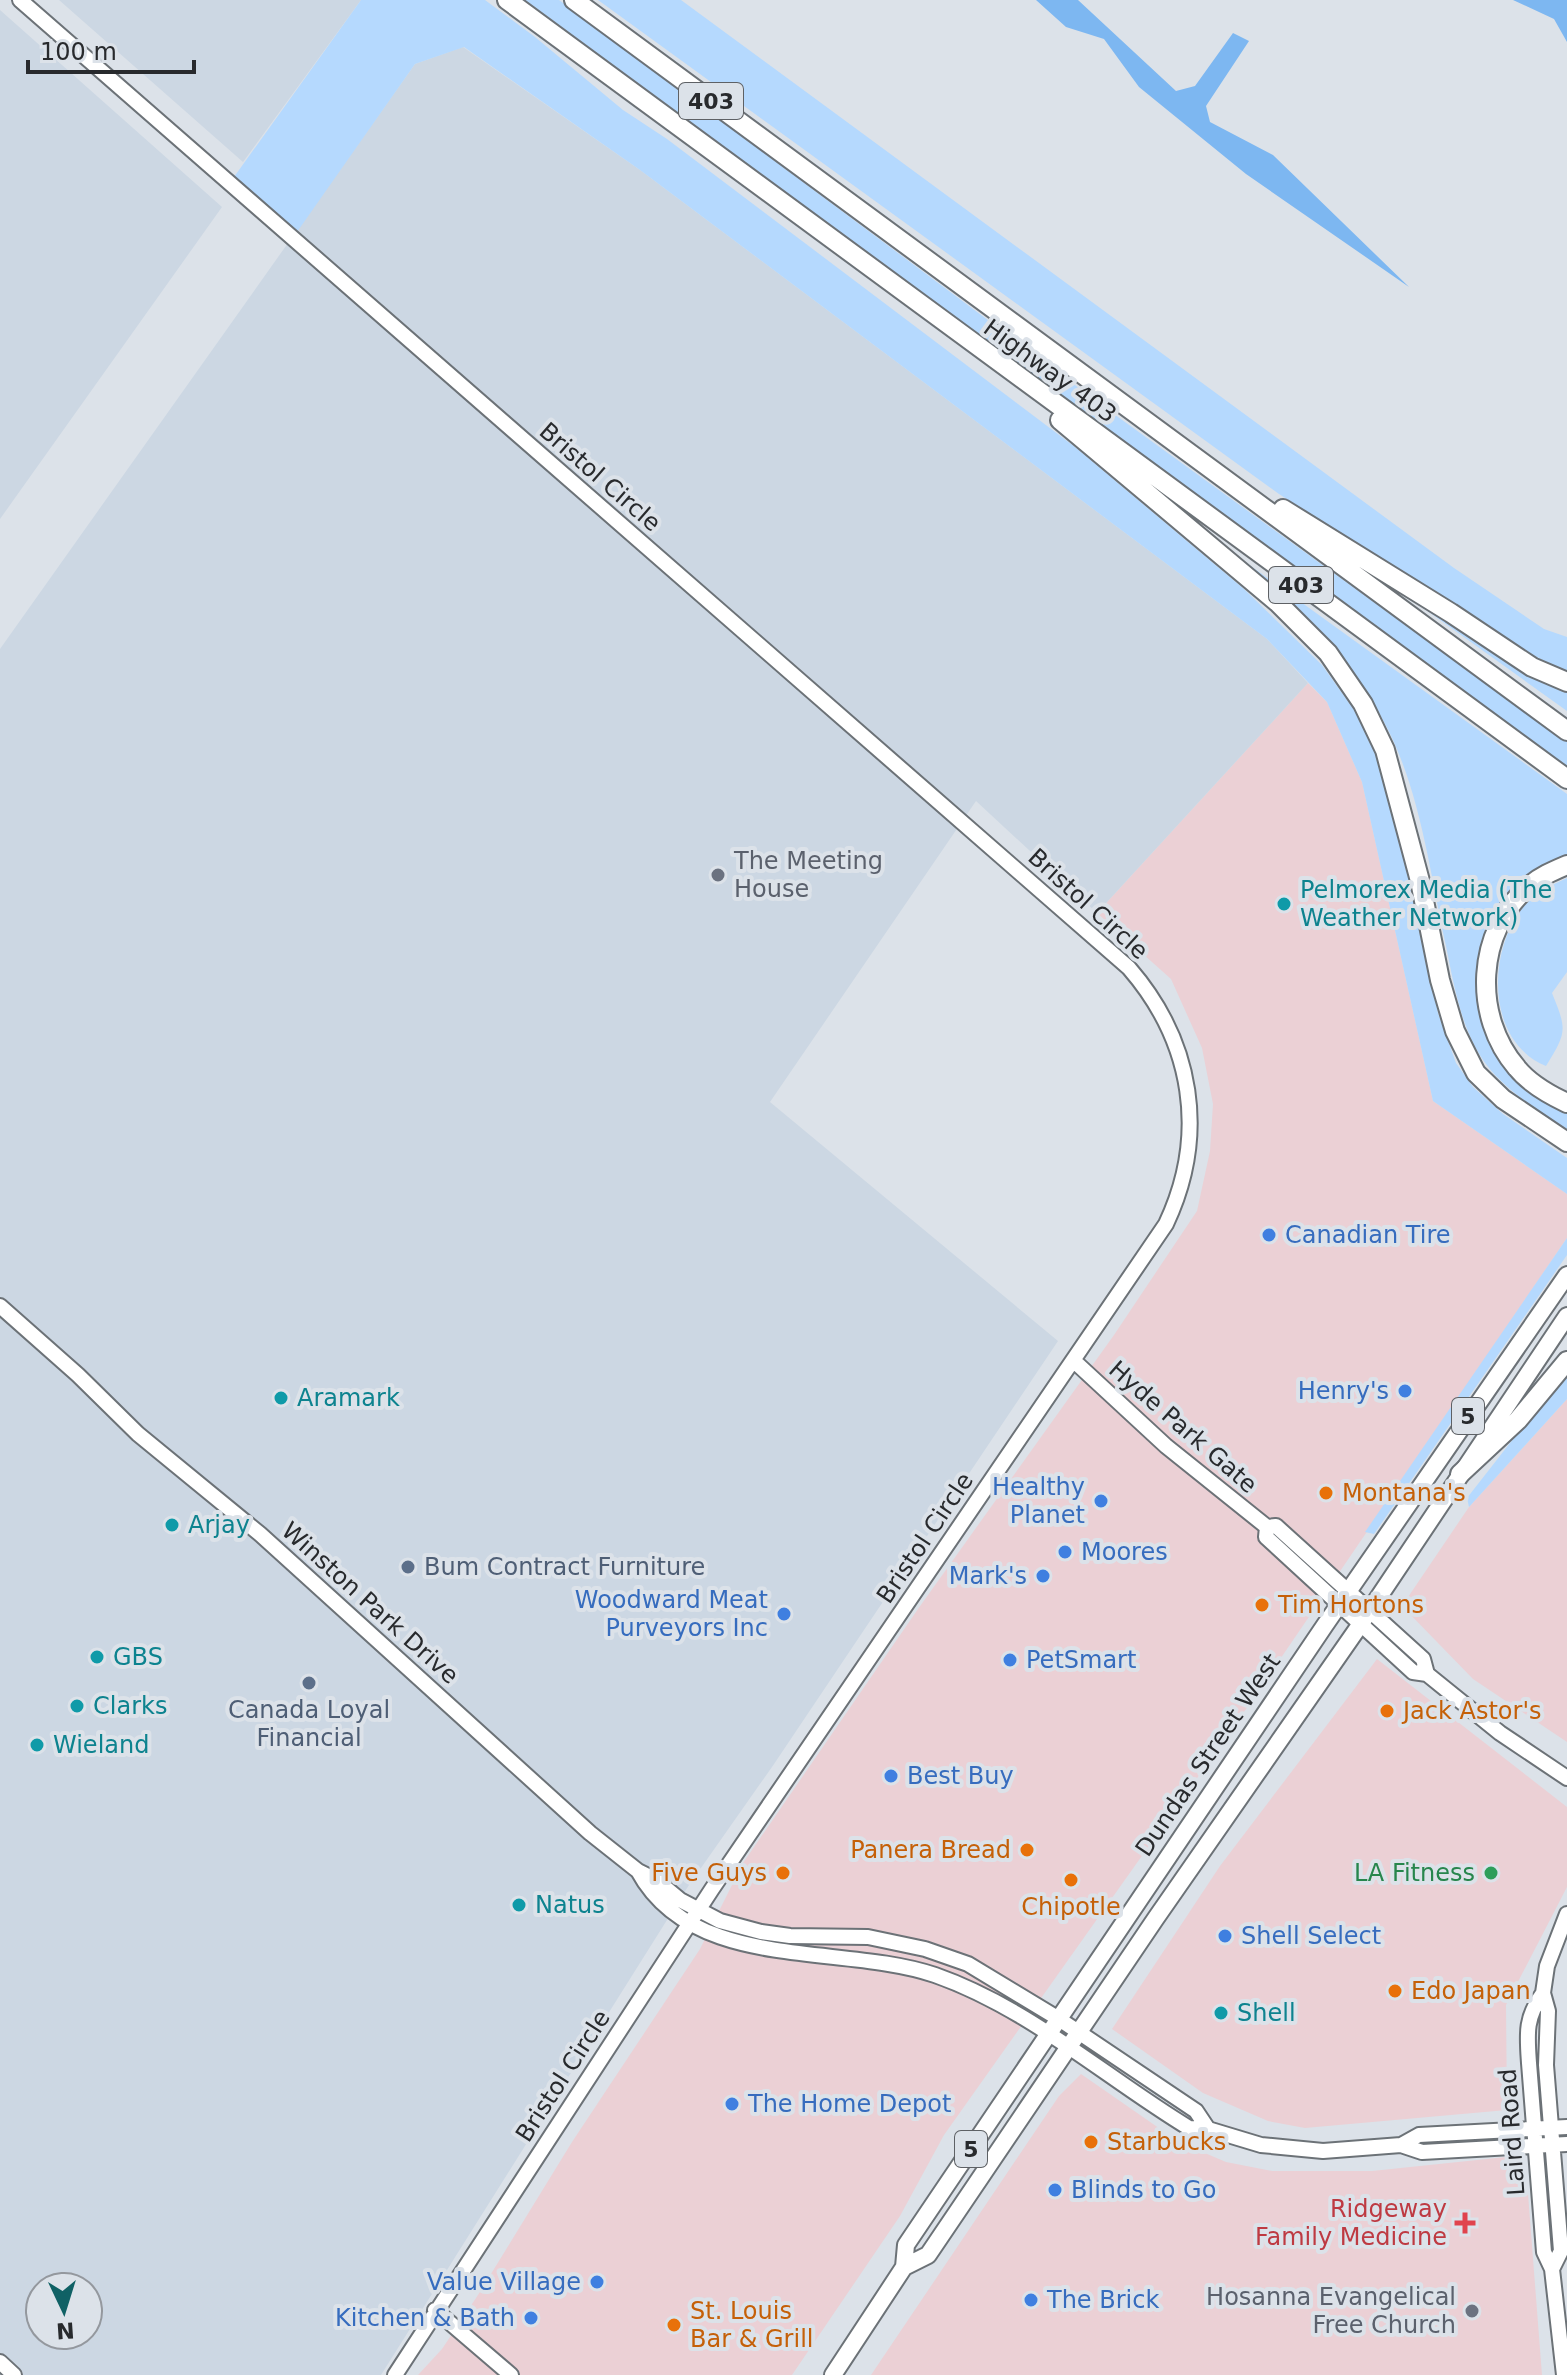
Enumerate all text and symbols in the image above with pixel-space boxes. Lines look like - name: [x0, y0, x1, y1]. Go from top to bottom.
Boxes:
- scale bar: [28, 24, 194, 74]
- text: 100 m: [40, 38, 117, 66]
- road number: 403: [679, 83, 743, 119]
- street label: Highway 403: [978, 313, 1122, 429]
- street label: Bristol Circle: [534, 417, 666, 537]
- road number: 403: [1269, 567, 1333, 603]
- street label: Bristol Circle: [1022, 843, 1154, 965]
- place label: The Meeting House: [733, 847, 883, 903]
- marker: The Meeting House: [709, 866, 727, 884]
- place label: Pelmorex Media (The Weather Network): [1300, 876, 1552, 932]
- marker: Pelmorex Media (The Weather Network): [1275, 895, 1293, 913]
- place label: Canadian Tire: [1285, 1221, 1451, 1249]
- marker: Canadian Tire: [1260, 1226, 1278, 1244]
- street label: Hyde Park Gate: [1103, 1355, 1263, 1499]
- place label: Henry's: [1298, 1377, 1389, 1405]
- marker: Henry's: [1396, 1382, 1414, 1400]
- place label: Aramark: [297, 1384, 400, 1412]
- marker: Aramark: [272, 1389, 290, 1407]
- road number: 5: [1452, 1398, 1484, 1434]
- street label: Bristol Circle: [871, 1467, 979, 1609]
- place label: Healthy Planet: [992, 1473, 1085, 1529]
- place label: Montana's: [1342, 1479, 1466, 1507]
- marker: Montana's: [1317, 1484, 1335, 1502]
- marker: Healthy Planet: [1092, 1492, 1110, 1510]
- place label: Arjay: [188, 1511, 250, 1539]
- marker: Arjay: [163, 1516, 181, 1534]
- street label: Winston Park Drive: [276, 1516, 464, 1690]
- place label: Moores: [1081, 1538, 1168, 1566]
- marker: Moores: [1056, 1543, 1074, 1561]
- place label: Bum Contract Furniture: [424, 1553, 705, 1581]
- marker: Bum Contract Furniture: [399, 1558, 417, 1576]
- place label: Mark's: [949, 1562, 1027, 1590]
- marker: Mark's: [1034, 1567, 1052, 1585]
- place label: Woodward Meat Purveyors Inc: [575, 1586, 768, 1642]
- place label: Tim Hortons: [1277, 1591, 1424, 1619]
- marker: Tim Hortons: [1253, 1596, 1271, 1614]
- marker: Woodward Meat Purveyors Inc: [775, 1605, 793, 1623]
- place label: GBS: [113, 1643, 163, 1671]
- place label: PetSmart: [1026, 1646, 1136, 1674]
- marker: GBS: [88, 1648, 106, 1666]
- street label: Dundas Street West: [1130, 1648, 1286, 1862]
- marker: PetSmart: [1001, 1651, 1019, 1669]
- marker: Canada Loyal Financial: [300, 1674, 318, 1692]
- place label: Clarks: [93, 1692, 167, 1720]
- place label: Canada Loyal Financial: [228, 1696, 390, 1752]
- marker: Clarks: [68, 1697, 86, 1715]
- place label: Jack Astor's: [1401, 1697, 1542, 1725]
- marker: Jack Astor's: [1378, 1702, 1396, 1720]
- place label: Wieland: [53, 1731, 149, 1759]
- marker: Wieland: [28, 1736, 46, 1754]
- place label: Best Buy: [907, 1762, 1014, 1790]
- marker: Best Buy: [882, 1767, 900, 1785]
- place label: Panera Bread: [850, 1836, 1011, 1864]
- marker: Panera Bread: [1018, 1841, 1036, 1859]
- place label: Five Guys: [651, 1859, 767, 1887]
- place label: LA Fitness: [1354, 1859, 1475, 1887]
- marker: Five Guys: [774, 1864, 792, 1882]
- marker: LA Fitness: [1482, 1864, 1500, 1882]
- marker: Chipotle: [1062, 1871, 1080, 1889]
- place label: Natus: [535, 1891, 605, 1919]
- place label: Chipotle: [1021, 1893, 1121, 1921]
- marker: Natus: [510, 1896, 528, 1914]
- place label: Shell Select: [1241, 1922, 1381, 1950]
- marker: Shell Select: [1216, 1927, 1234, 1945]
- place label: Edo Japan: [1411, 1977, 1531, 2005]
- marker: Edo Japan: [1386, 1982, 1404, 2000]
- place label: Shell: [1237, 1999, 1296, 2027]
- marker: Shell: [1212, 2004, 1230, 2022]
- street label: Bristol Circle: [510, 2005, 616, 2147]
- street label: Laird Road: [1494, 2068, 1530, 2196]
- place label: The Home Depot: [747, 2090, 951, 2118]
- marker: The Home Depot: [723, 2095, 741, 2113]
- place label: Starbucks: [1107, 2128, 1226, 2156]
- road number: 5: [955, 2131, 987, 2167]
- marker: Starbucks: [1082, 2133, 1100, 2151]
- place label: Blinds to Go: [1071, 2176, 1216, 2204]
- marker: Blinds to Go: [1046, 2181, 1064, 2199]
- place label: Ridgeway Family Medicine: [1255, 2195, 1447, 2251]
- marker: Ridgeway Family Medicine: [1454, 2212, 1476, 2234]
- place label: Value Village: [427, 2268, 581, 2296]
- north arrow: [24, 2271, 104, 2351]
- marker: Value Village: [588, 2273, 606, 2291]
- place label: Hosanna Evangelical Free Church: [1206, 2283, 1456, 2339]
- place label: The Brick: [1046, 2286, 1159, 2314]
- marker: The Brick: [1022, 2291, 1040, 2309]
- place label: St. Louis Bar & Grill: [690, 2297, 813, 2353]
- marker: Hosanna Evangelical Free Church: [1463, 2302, 1481, 2320]
- place label: Kitchen & Bath: [335, 2304, 515, 2332]
- marker: Kitchen & Bath: [522, 2309, 540, 2327]
- marker: St. Louis Bar & Grill: [665, 2316, 683, 2334]
- text: N: [55, 2317, 75, 2344]

